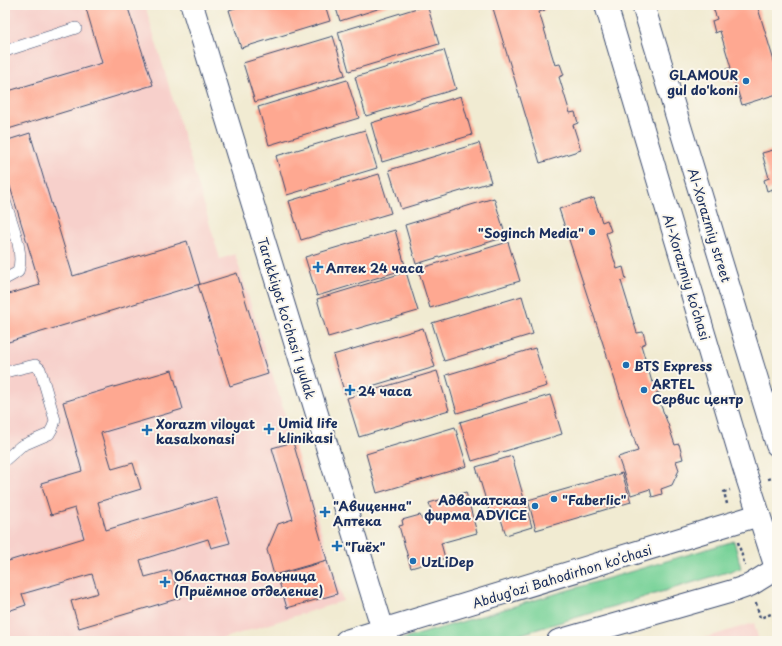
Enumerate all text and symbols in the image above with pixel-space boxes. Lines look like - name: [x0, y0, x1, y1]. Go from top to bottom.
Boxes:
- place label: GLAMOUR gul do'koni: [667, 65, 738, 99]
- marker: GLAMOUR gul do'koni: [741, 76, 751, 86]
- street label: Al-Xorazmiy street: [684, 166, 736, 284]
- street label: Al-Xorazmiy ko’chasi: [659, 212, 715, 342]
- place label: "Soginch Media": [478, 223, 584, 242]
- marker: "Soginch Media": [587, 227, 597, 237]
- street label: Tarakkiyot ko'chasi 1 yulak: [253, 235, 321, 401]
- place label: Аптек 24 часа: [326, 258, 424, 277]
- marker: Аптек 24 часа: [313, 262, 323, 272]
- place label: BTS Express: [634, 356, 712, 375]
- marker: BTS Express: [621, 360, 631, 370]
- place label: ARTEL Сервис центр: [651, 374, 743, 408]
- place label: 24 часа: [358, 381, 412, 400]
- marker: 24 часа: [345, 385, 355, 395]
- marker: ARTEL Сервис центр: [639, 385, 649, 395]
- place label: Umid life klinikasi: [278, 413, 338, 447]
- place label: Xorazm viloyat kasalxonasi: [156, 414, 255, 448]
- marker: Umid life klinikasi: [263, 423, 275, 435]
- marker: Xorazm viloyat kasalxonasi: [141, 424, 153, 436]
- place label: Адвокатская фирма ADVICE: [424, 490, 527, 524]
- place label: "Faberlic": [562, 490, 626, 509]
- marker: "Faberlic": [549, 494, 559, 504]
- place label: "Авиценна" Аптека: [333, 496, 412, 530]
- marker: Адвокатская фирма ADVICE: [530, 501, 540, 511]
- marker: "Авиценна" Аптека: [320, 507, 330, 517]
- place label: "Гиёх": [345, 537, 385, 556]
- street label: Abdug’ozi Bahodirhon ko’chasi: [470, 540, 654, 612]
- marker: "Гиёх": [332, 541, 342, 551]
- place label: UzLiDep: [421, 552, 474, 571]
- marker: UzLiDep: [408, 556, 418, 566]
- place label: Областная Больница (Приёмное отделение): [174, 566, 323, 600]
- marker: Областная Больница (Приёмное отделение): [159, 576, 171, 588]

